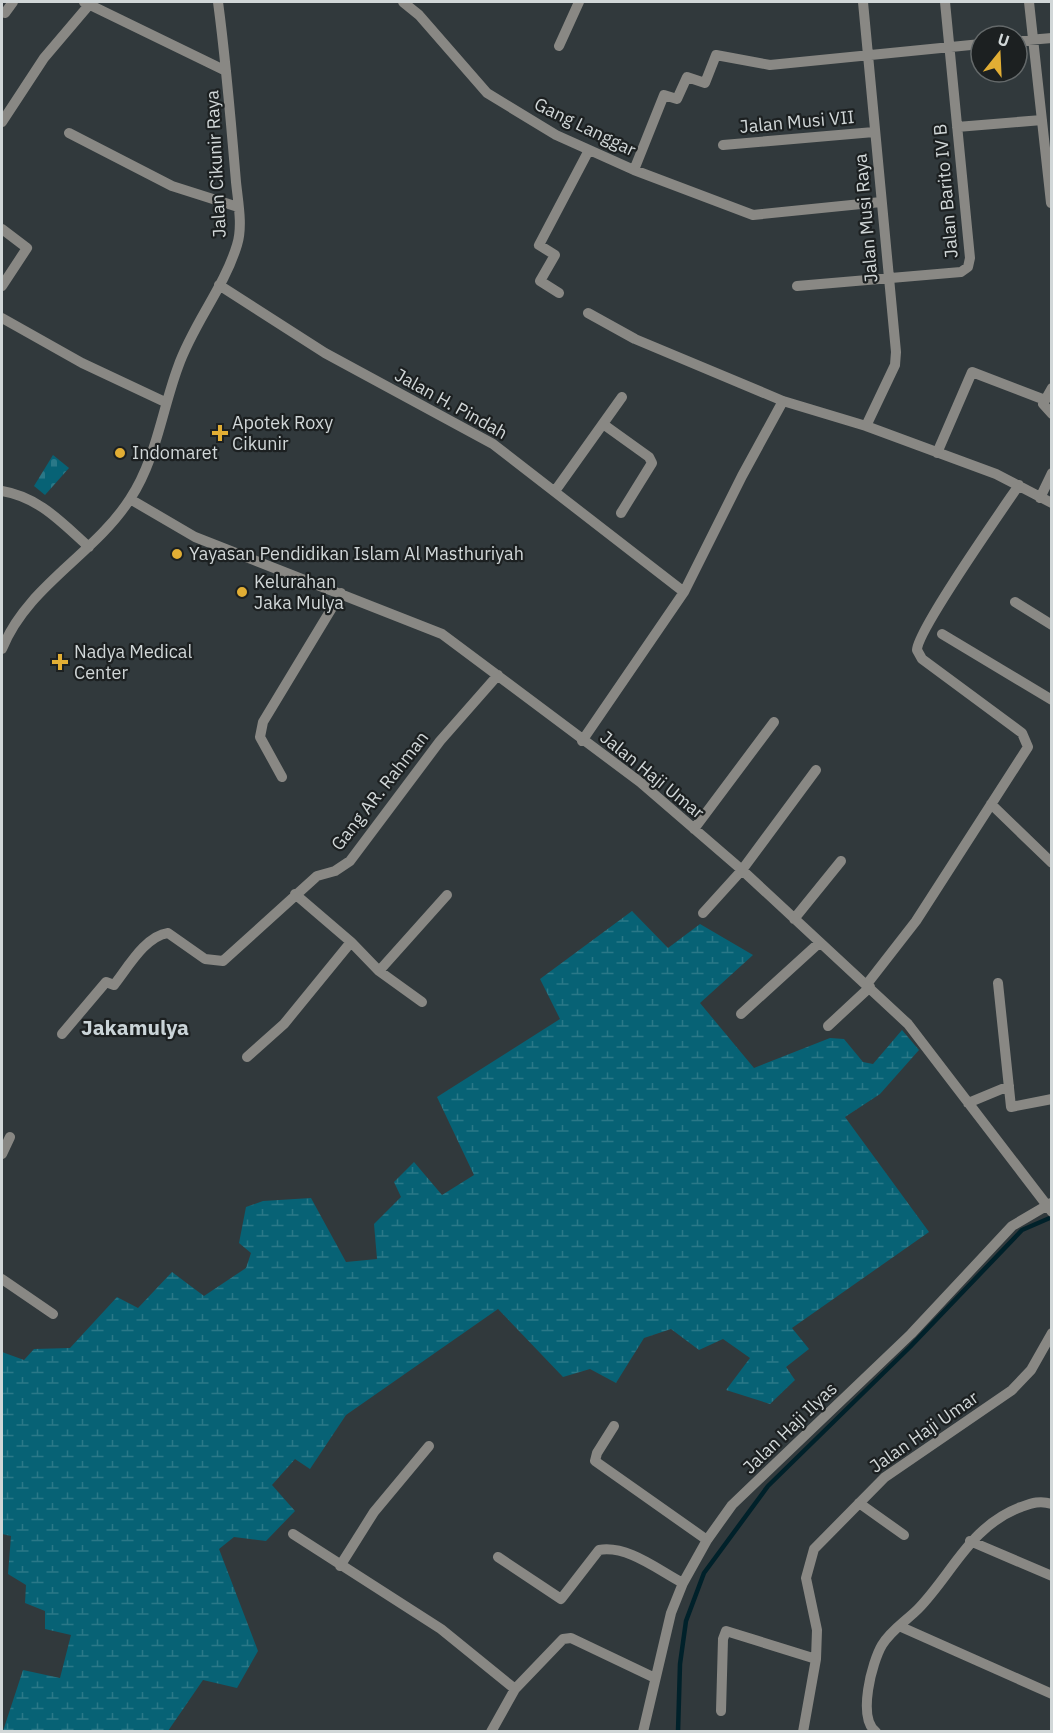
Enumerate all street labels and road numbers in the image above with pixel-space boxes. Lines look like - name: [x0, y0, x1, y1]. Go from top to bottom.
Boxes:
- street label: Jalan Cikunir Raya: [200, 89, 231, 238]
- street label: Gang Langgar: [531, 92, 640, 161]
- street label: Jalan Musi VII: [738, 105, 855, 138]
- street label: Jalan Barito IV B: [928, 123, 963, 259]
- street label: Jalan Musi Raya: [848, 152, 883, 283]
- street label: Jalan H. Pindah: [391, 363, 512, 444]
- street label: Gang AR. Rahman: [326, 726, 433, 855]
- street label: Jalan Haji Umar: [596, 726, 709, 824]
- street label: Jalan Haji Ilyas: [738, 1377, 842, 1478]
- street label: Jalan Haji Umar: [865, 1385, 983, 1478]

